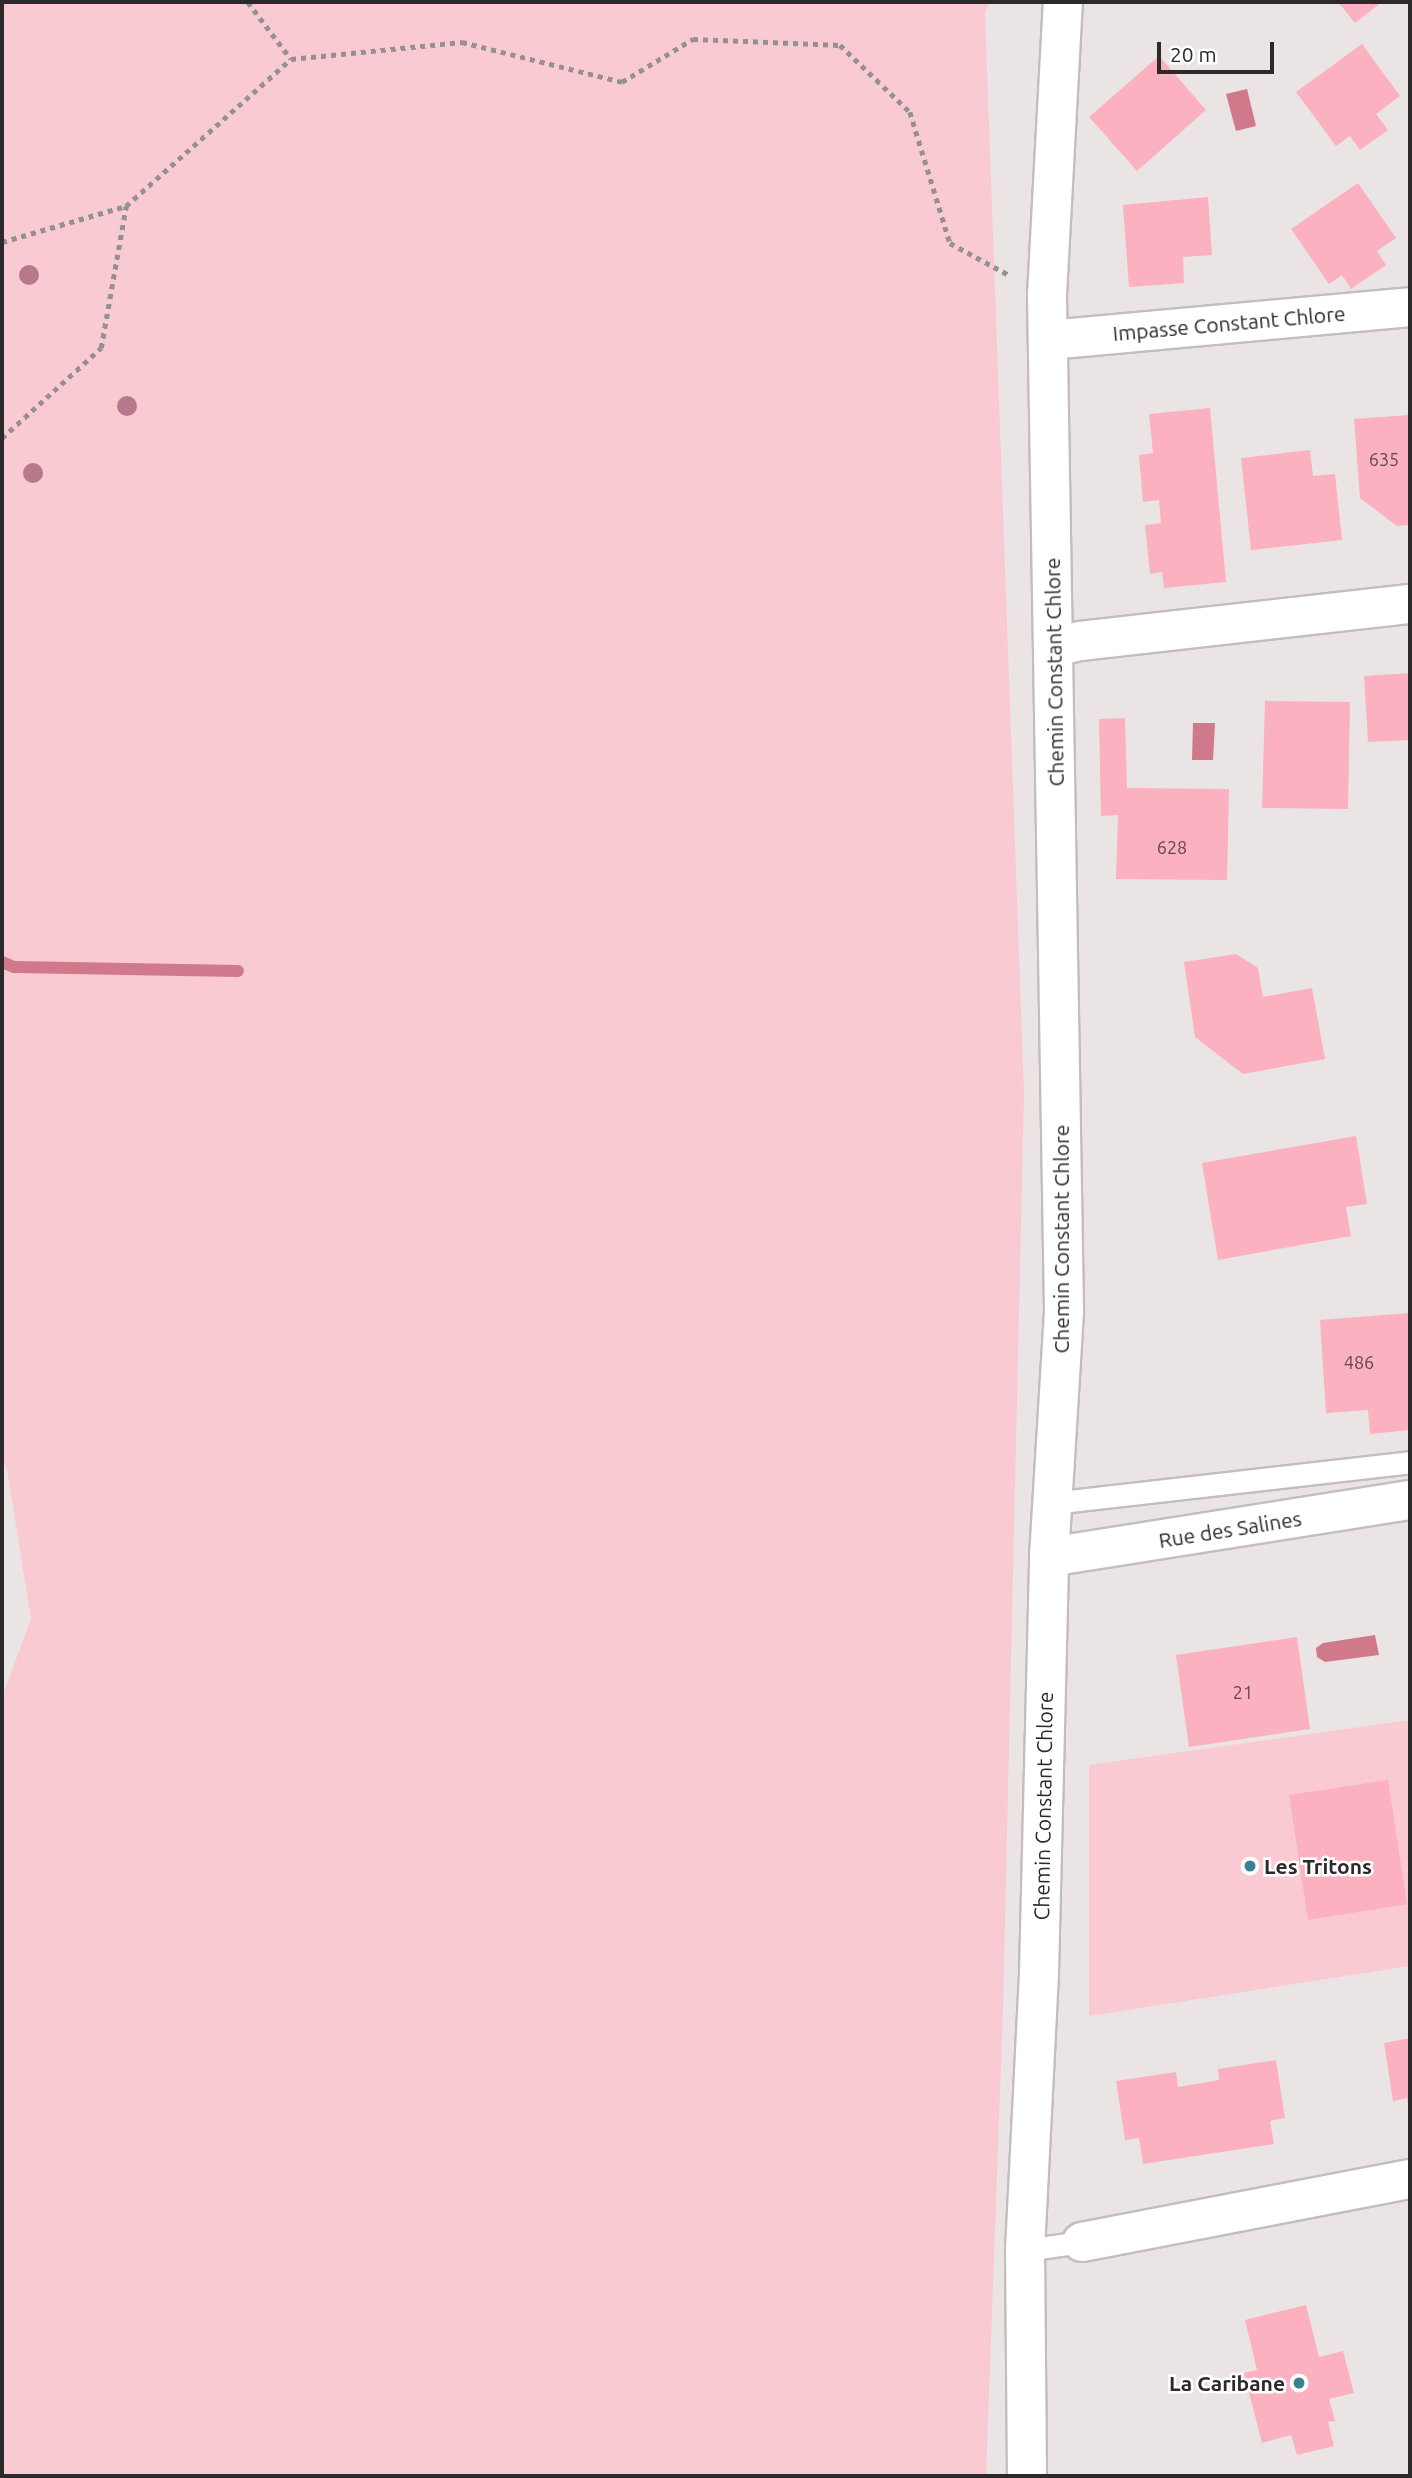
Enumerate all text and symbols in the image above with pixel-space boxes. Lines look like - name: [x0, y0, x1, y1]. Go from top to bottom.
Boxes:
- scale bar: [1160, 28, 1277, 72]
- text: 20 m: [1170, 42, 1217, 66]
- street label: Impasse Constant Chlore: [1112, 300, 1346, 346]
- house number: 635: [1369, 448, 1399, 470]
- street label: Chemin Constant Chlore: [1039, 557, 1069, 787]
- house number: 628: [1157, 836, 1187, 858]
- street label: Chemin Constant Chlore: [1048, 1125, 1074, 1353]
- house number: 486: [1344, 1351, 1374, 1373]
- street label: Rue des Salines: [1157, 1505, 1303, 1553]
- house number: 21: [1233, 1681, 1253, 1703]
- street label: Chemin Constant Chlore: [1028, 1691, 1058, 1921]
- place label: Les Tritons: [1264, 1853, 1372, 1879]
- marker: Les Tritons: [1242, 1858, 1258, 1874]
- place label: La Caribane: [1169, 2370, 1285, 2396]
- marker: La Caribane: [1291, 2375, 1307, 2391]

